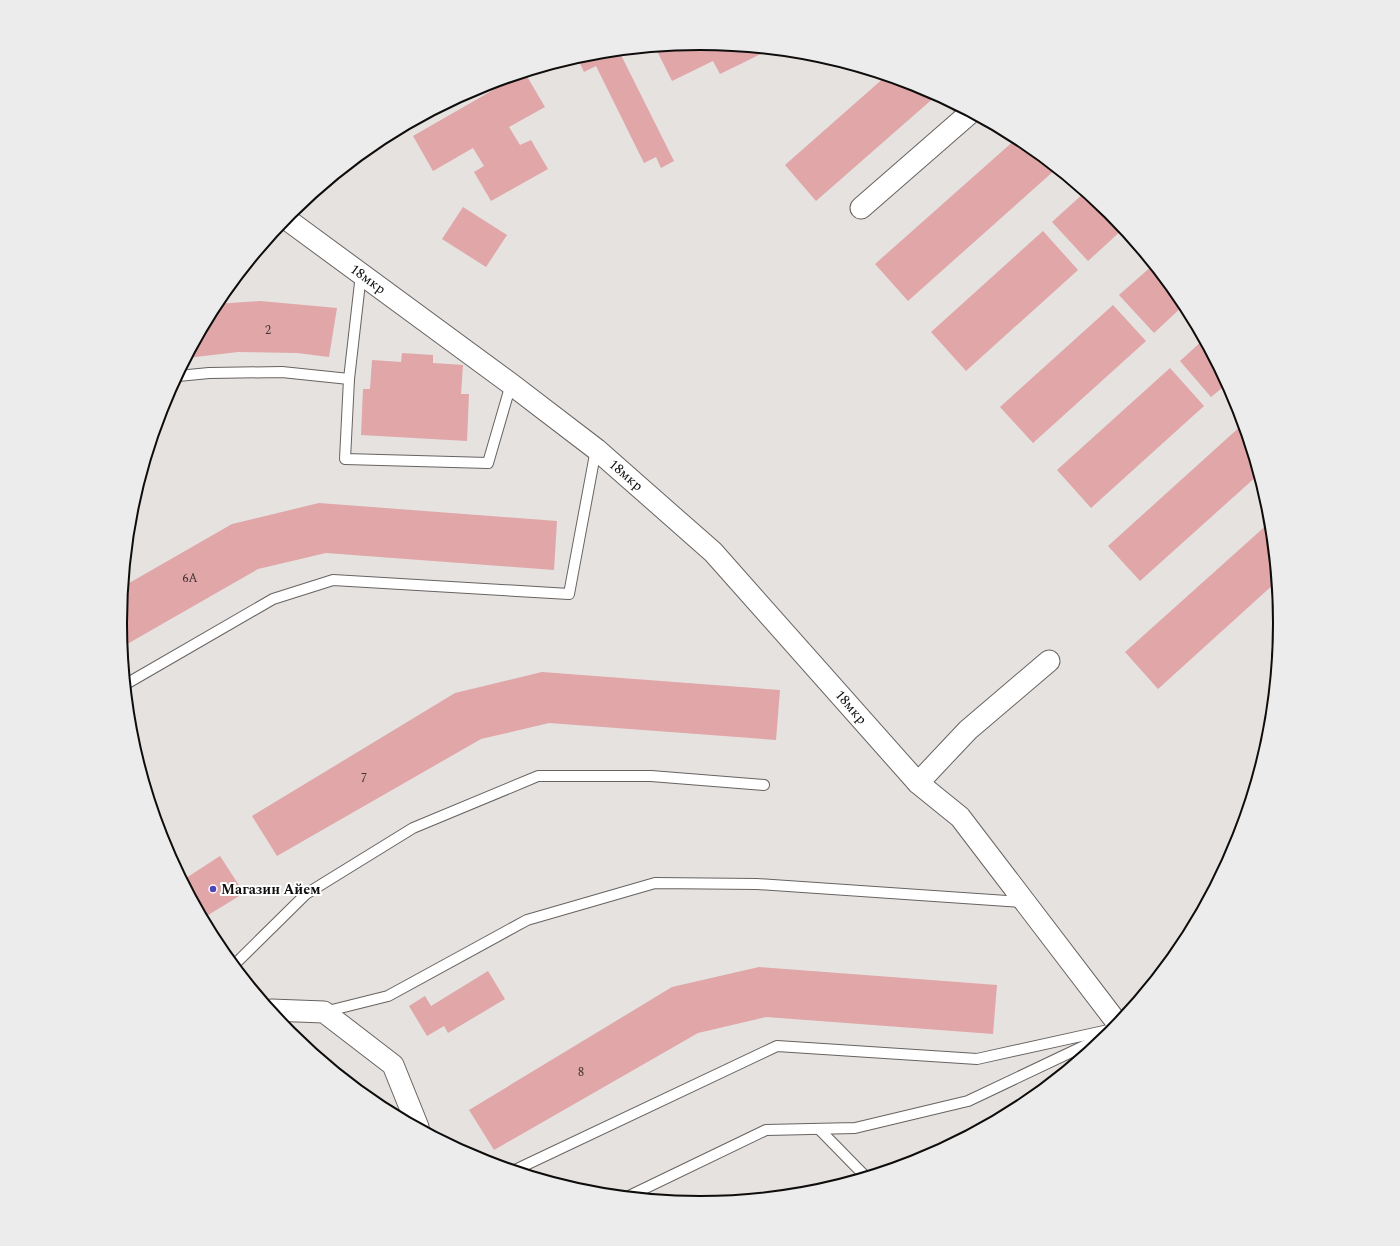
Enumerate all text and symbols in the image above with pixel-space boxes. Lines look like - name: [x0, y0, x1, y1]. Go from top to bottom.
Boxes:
- street label: 18мкр: [346, 259, 390, 299]
- house number: 2: [265, 321, 271, 340]
- street label: 18мкр: [604, 454, 648, 496]
- house number: 6А: [182, 569, 198, 588]
- street label: 18мкр: [830, 685, 872, 729]
- house number: 7: [361, 769, 367, 788]
- place label: Магазин Айем: [221, 879, 321, 900]
- marker: Магазин Айем: [208, 884, 218, 894]
- house number: 8: [578, 1063, 584, 1082]

